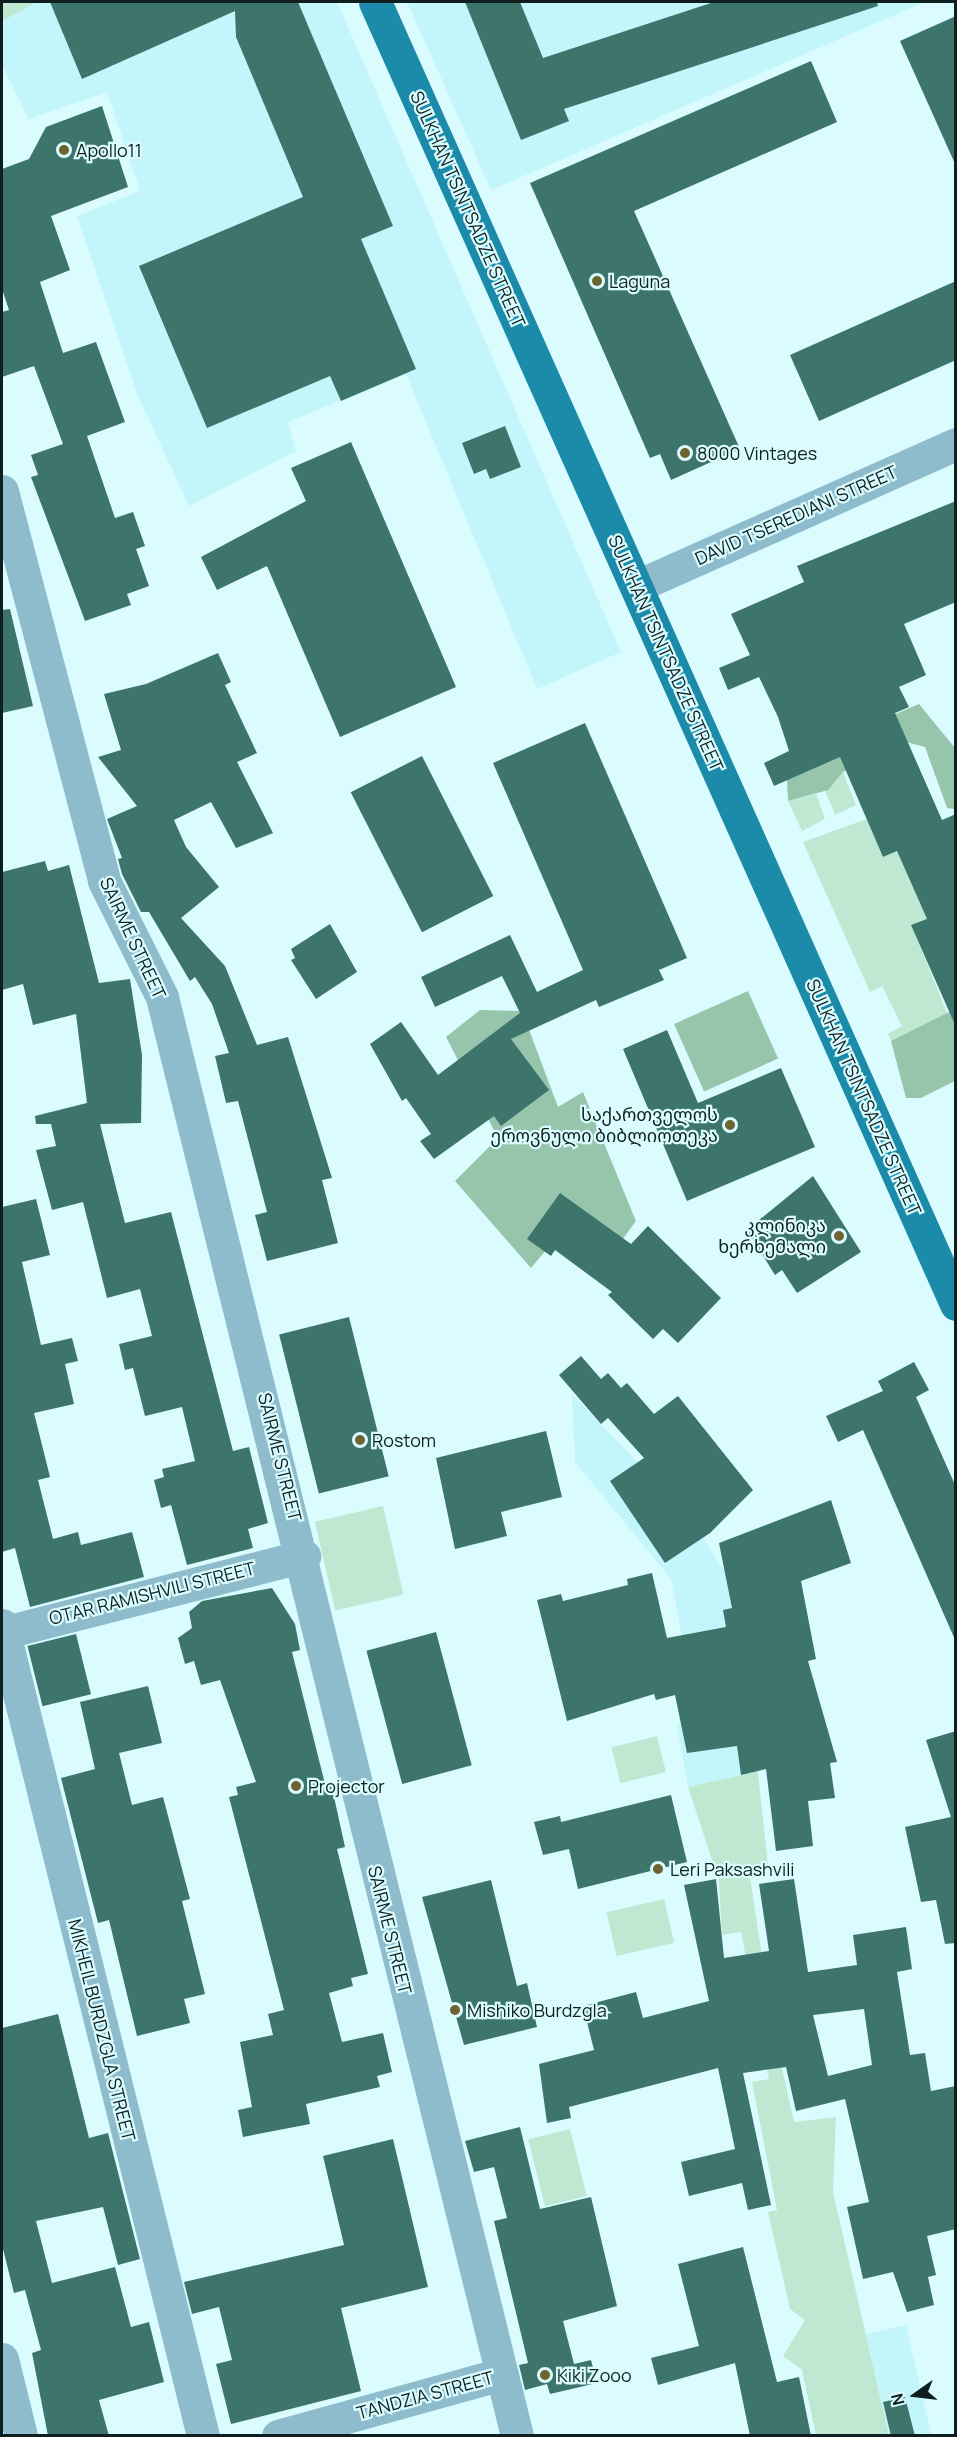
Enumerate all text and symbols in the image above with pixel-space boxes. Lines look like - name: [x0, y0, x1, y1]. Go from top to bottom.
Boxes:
- street label: SULKHAN TSINTSADZE STREET: [406, 88, 530, 330]
- place label: Apollo11: [76, 139, 142, 161]
- marker: Apollo11: [57, 143, 71, 157]
- place label: Laguna: [609, 270, 670, 292]
- marker: Laguna: [590, 274, 604, 288]
- place label: 8000 Vintages: [697, 442, 817, 464]
- marker: 8000 Vintages: [678, 446, 692, 460]
- street label: DAVID TSEREDIANI STREET: [692, 461, 900, 569]
- street label: SULKHAN TSINTSADZE STREET: [604, 532, 728, 774]
- street label: SAIRME STREET: [95, 874, 171, 1002]
- street label: SULKHAN TSINTSADZE STREET: [802, 976, 926, 1218]
- place label: საქართველოს ეროვნული ბიბლიოთეკა: [491, 1104, 718, 1146]
- marker: საქართველოს ეროვნული ბიბლიოთეკა: [723, 1118, 737, 1132]
- place label: კლინიკა ხერხემალი: [718, 1215, 826, 1258]
- marker: კლინიკა ხერხემალი: [830, 1227, 848, 1245]
- street label: SAIRME STREET: [254, 1391, 306, 1523]
- place label: Rostom: [372, 1429, 436, 1451]
- marker: Rostom: [353, 1433, 367, 1447]
- street label: OTAR RAMISHVILI STREET: [47, 1557, 257, 1629]
- place label: Projector: [308, 1775, 385, 1797]
- marker: Projector: [289, 1779, 303, 1793]
- place label: Leri Paksashvili: [670, 1858, 795, 1880]
- marker: Leri Paksashvili: [651, 1862, 665, 1876]
- street label: SAIRME STREET: [364, 1864, 416, 1996]
- street label: MIKHEIL BURDZGLA STREET: [64, 1916, 140, 2144]
- place label: Mishiko Burdzgla: [467, 1999, 607, 2021]
- marker: Mishiko Burdzgla: [448, 2003, 462, 2017]
- place label: Kiki Zooo: [557, 2364, 632, 2386]
- north arrow: [885, 2365, 945, 2425]
- street label: TANDZIA STREET: [354, 2366, 496, 2424]
- marker: Kiki Zooo: [538, 2368, 552, 2382]
- text: N: [885, 2391, 910, 2408]

